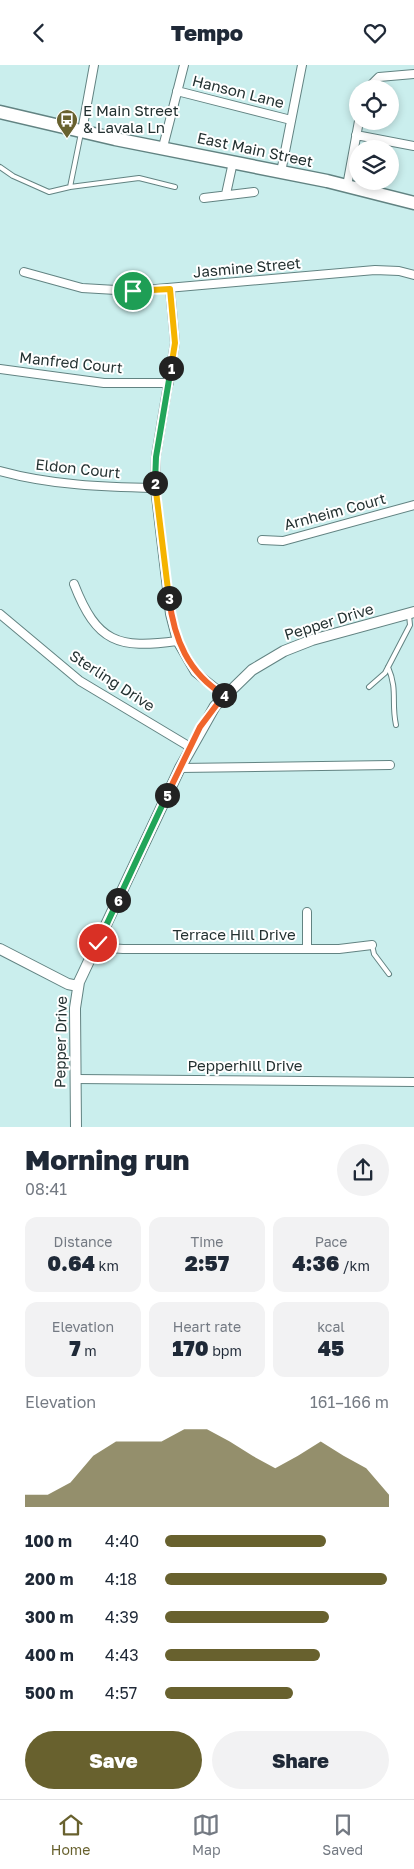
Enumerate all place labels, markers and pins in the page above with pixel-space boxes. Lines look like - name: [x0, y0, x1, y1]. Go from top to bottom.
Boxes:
- place label: E Main Street & Lavala Ln: [83, 101, 179, 136]
- bus stop icon: E Main Street & Lavala Ln: [55, 108, 79, 139]
- pin: [112, 270, 154, 312]
- pin: 1: [158, 355, 184, 381]
- pin: 2: [142, 471, 168, 495]
- pin: 3: [156, 585, 182, 611]
- pin: 4: [212, 683, 236, 707]
- pin: 5: [154, 783, 180, 807]
- pin: 6: [106, 887, 130, 913]
- pin: [77, 922, 119, 964]

